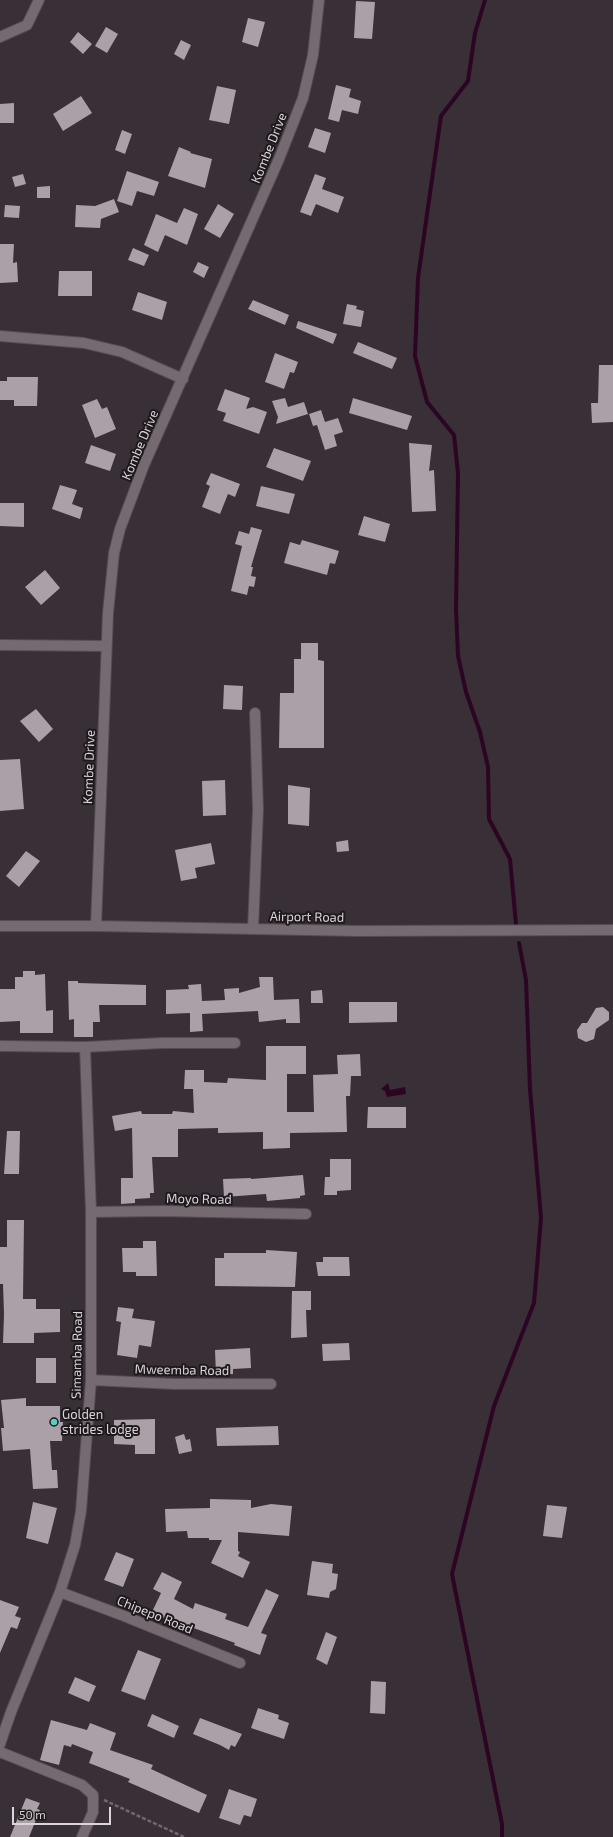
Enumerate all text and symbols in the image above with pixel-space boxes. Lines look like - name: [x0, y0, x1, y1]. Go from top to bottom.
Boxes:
- street label: Kombe Drive: [248, 111, 290, 185]
- street label: Kombe Drive: [118, 408, 162, 482]
- street label: Kombe Drive: [80, 730, 98, 804]
- street label: Airport Road: [270, 909, 344, 925]
- street label: Moyo Road: [166, 1191, 232, 1207]
- street label: Simamba Road: [68, 1311, 86, 1399]
- street label: Mweemba Road: [134, 1361, 230, 1379]
- place label: Golden strides lodge: [62, 1407, 139, 1438]
- marker: Golden strides lodge: [49, 1417, 59, 1427]
- street label: Chipepo Road: [115, 1593, 195, 1637]
- scale bar: [14, 1799, 113, 1825]
- text: 50 m: [19, 1807, 46, 1821]

